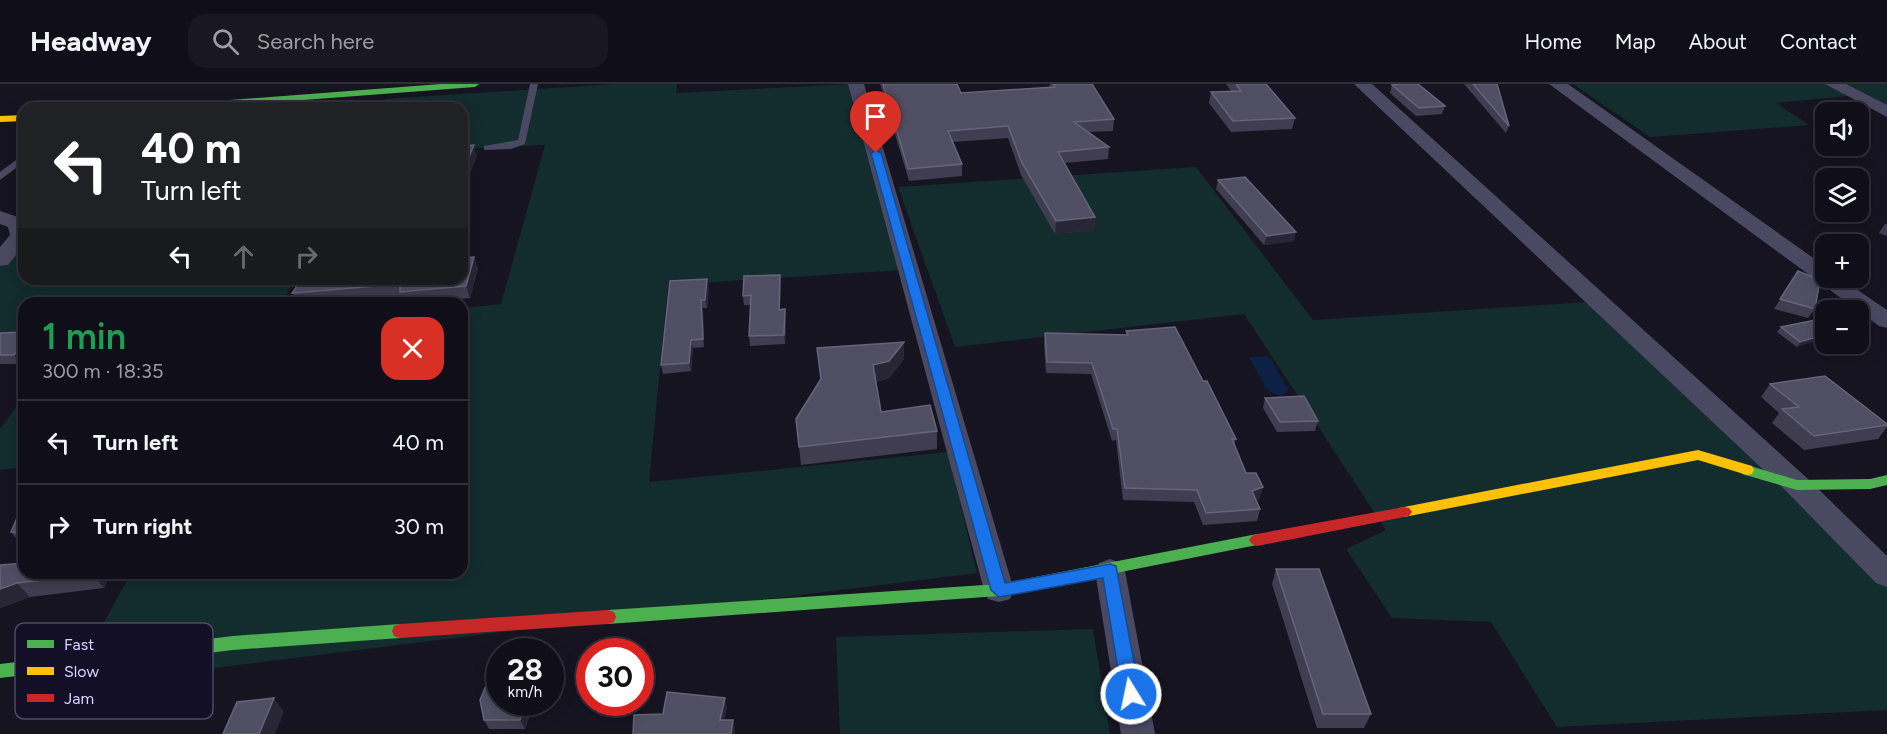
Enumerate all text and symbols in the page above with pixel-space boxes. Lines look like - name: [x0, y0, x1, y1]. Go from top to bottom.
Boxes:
- search box: [188, 14, 608, 68]
- text: Headway: [30, 24, 152, 58]
- icon: search: [209, 25, 242, 58]
- text: Search here: [257, 28, 374, 55]
- text: Home: [1525, 29, 1582, 54]
- text: Map: [1615, 29, 1656, 54]
- text: About: [1689, 29, 1747, 54]
- text: Contact: [1780, 29, 1857, 54]
- pin: [850, 91, 901, 153]
- icon: arrive: [859, 100, 892, 133]
- map controls: [1815, 102, 1869, 354]
- button: sound: [1815, 102, 1869, 156]
- text: 40 m: [141, 123, 241, 174]
- icon: left: [42, 126, 120, 204]
- button: layers: [1815, 168, 1869, 222]
- text: Turn left: [141, 174, 241, 207]
- button: +: [1815, 234, 1869, 288]
- icon: left: [164, 240, 197, 273]
- icon: ahead: [227, 240, 260, 273]
- icon: right: [290, 240, 323, 273]
- button: −: [1815, 300, 1869, 354]
- text: 1 min: [42, 315, 126, 358]
- button: close: [381, 317, 444, 380]
- text: 300 m · 18:35: [42, 359, 163, 383]
- icon: left: [42, 426, 75, 459]
- text: Turn left: [93, 429, 179, 456]
- text: 40 m: [392, 429, 444, 456]
- icon: right: [42, 510, 75, 543]
- text: Turn right: [93, 513, 192, 540]
- text: 30 m: [394, 513, 444, 540]
- legend: [15, 623, 213, 719]
- text: Fast: [64, 635, 94, 654]
- speed limit sign: 30: [576, 638, 654, 716]
- text: 28: [507, 651, 543, 688]
- text: Slow: [64, 662, 99, 681]
- position arrow: [1099, 662, 1163, 726]
- text: km/h: [508, 683, 542, 701]
- text: Jam: [64, 689, 94, 708]

